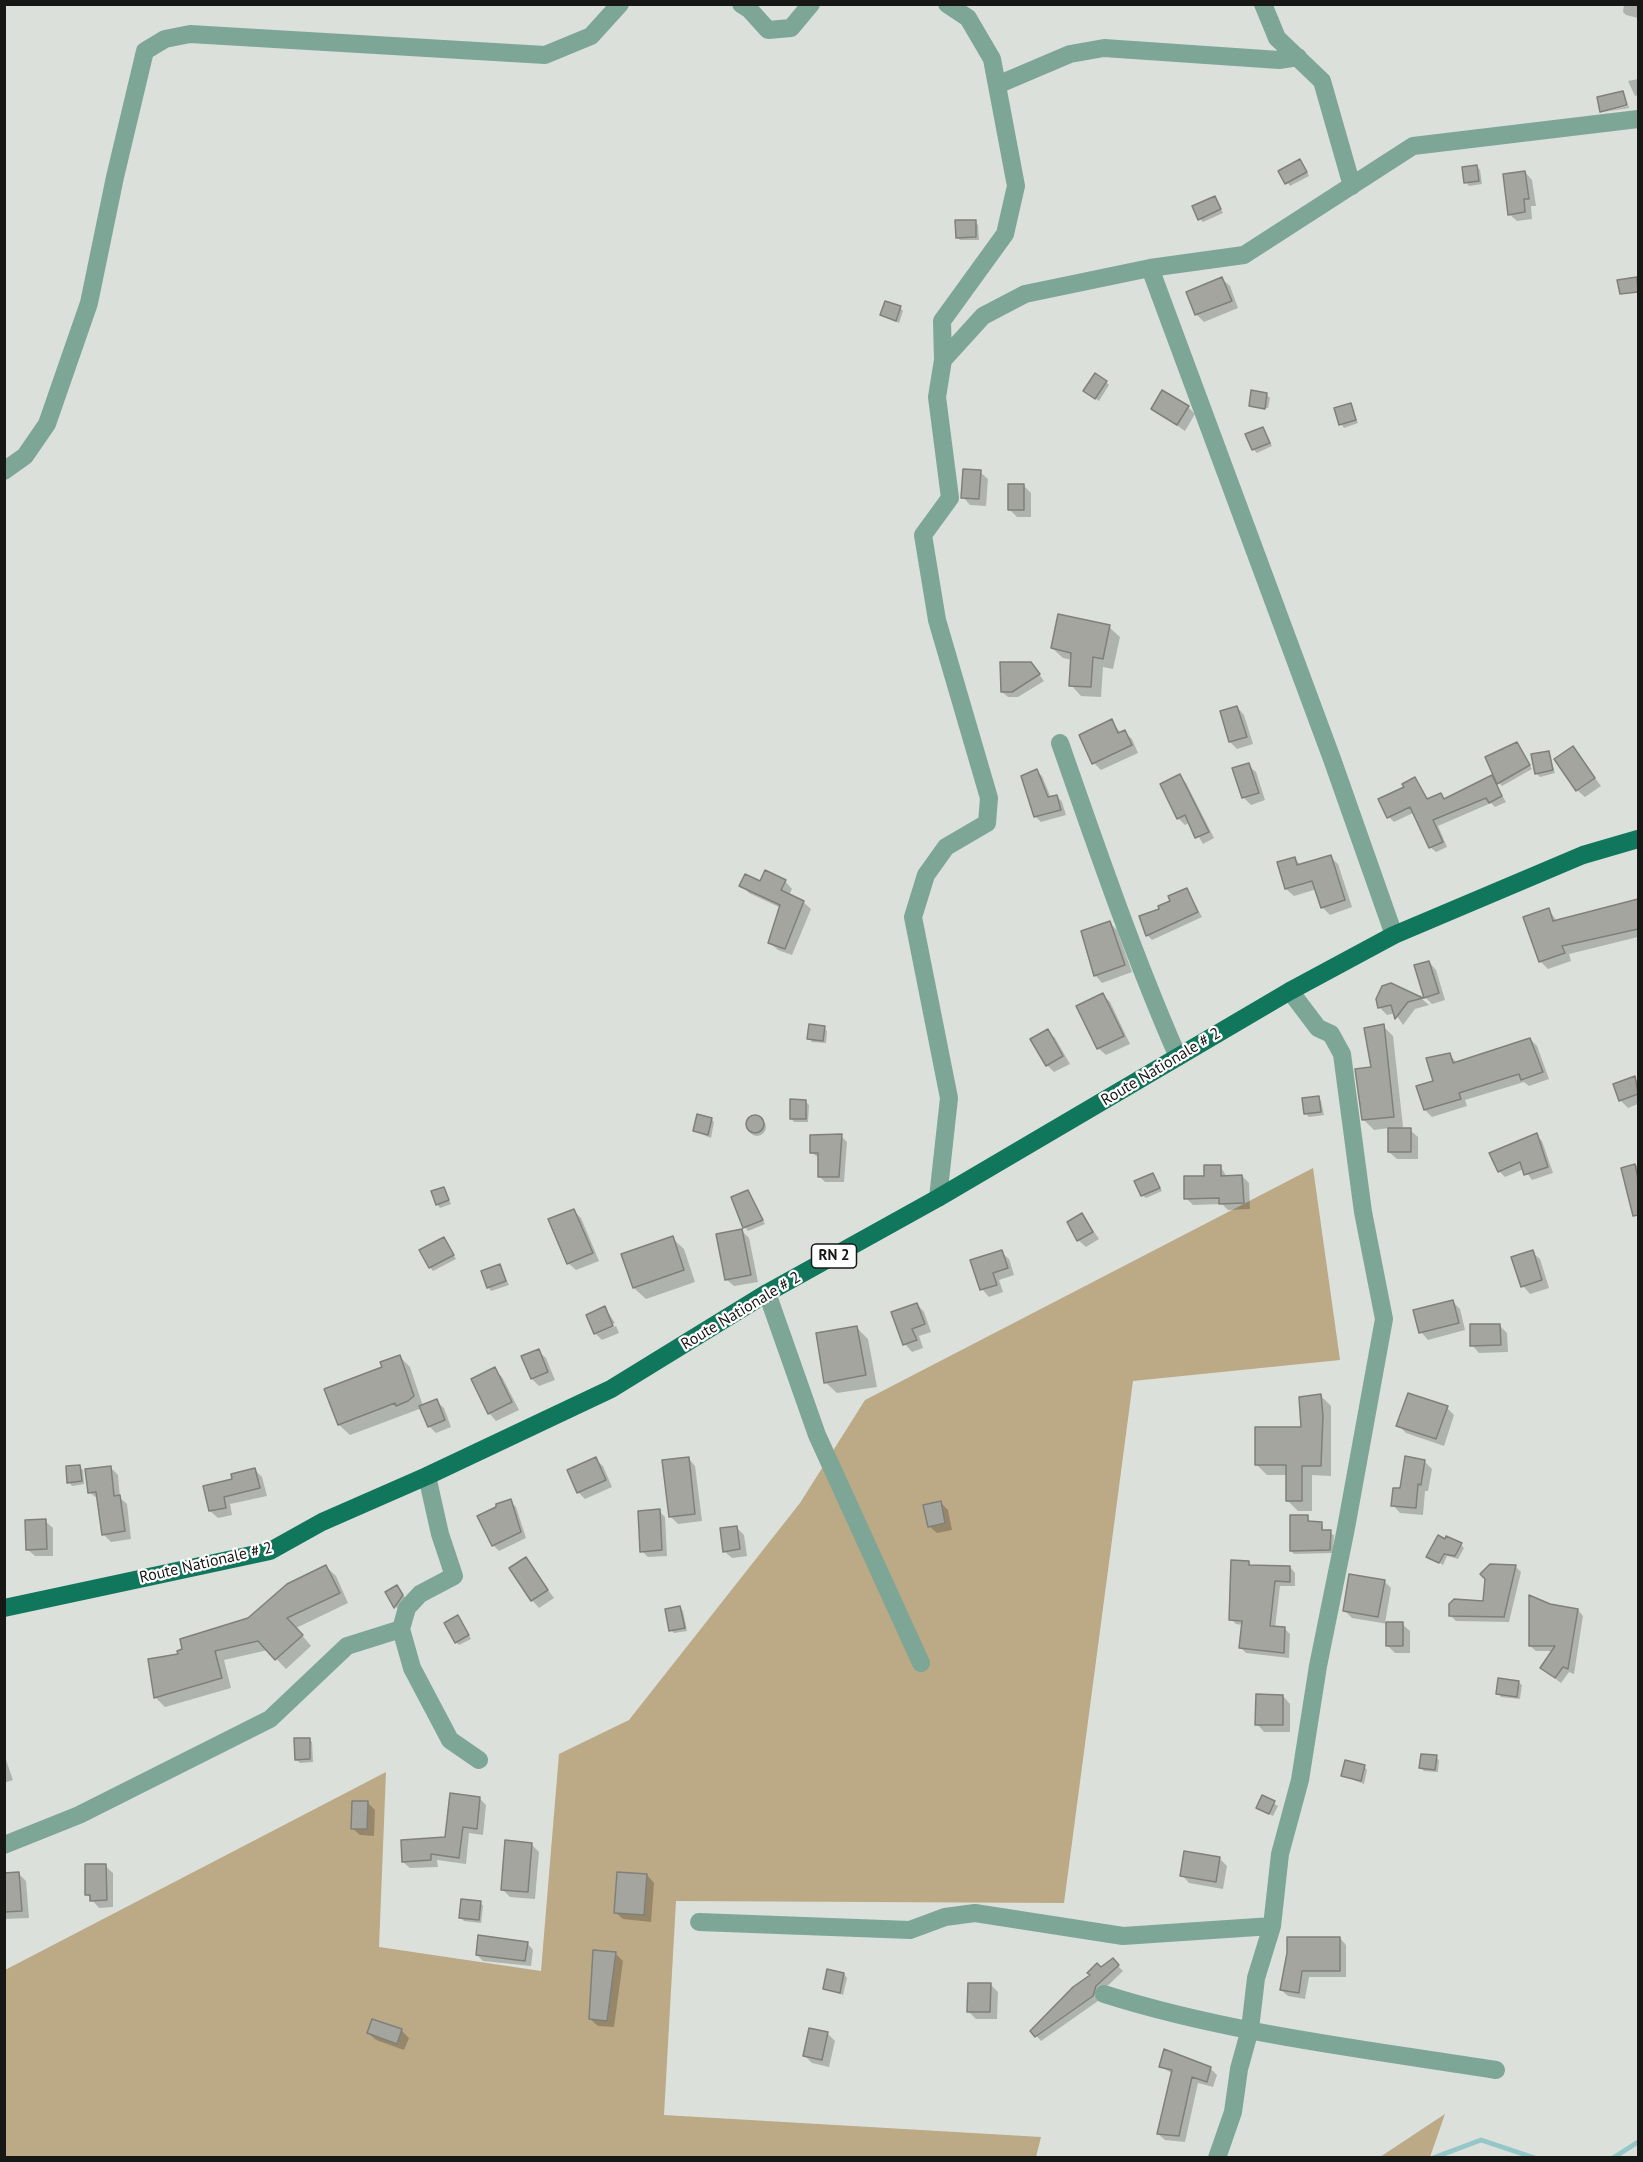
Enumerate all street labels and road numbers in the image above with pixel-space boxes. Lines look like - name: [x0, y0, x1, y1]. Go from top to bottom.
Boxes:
- street label: Route Nationale # 2: [1098, 1024, 1224, 1110]
- road number: RN 2: [812, 1244, 856, 1268]
- street label: Route Nationale # 2: [678, 1268, 804, 1354]
- street label: Route Nationale # 2: [138, 1538, 274, 1588]

